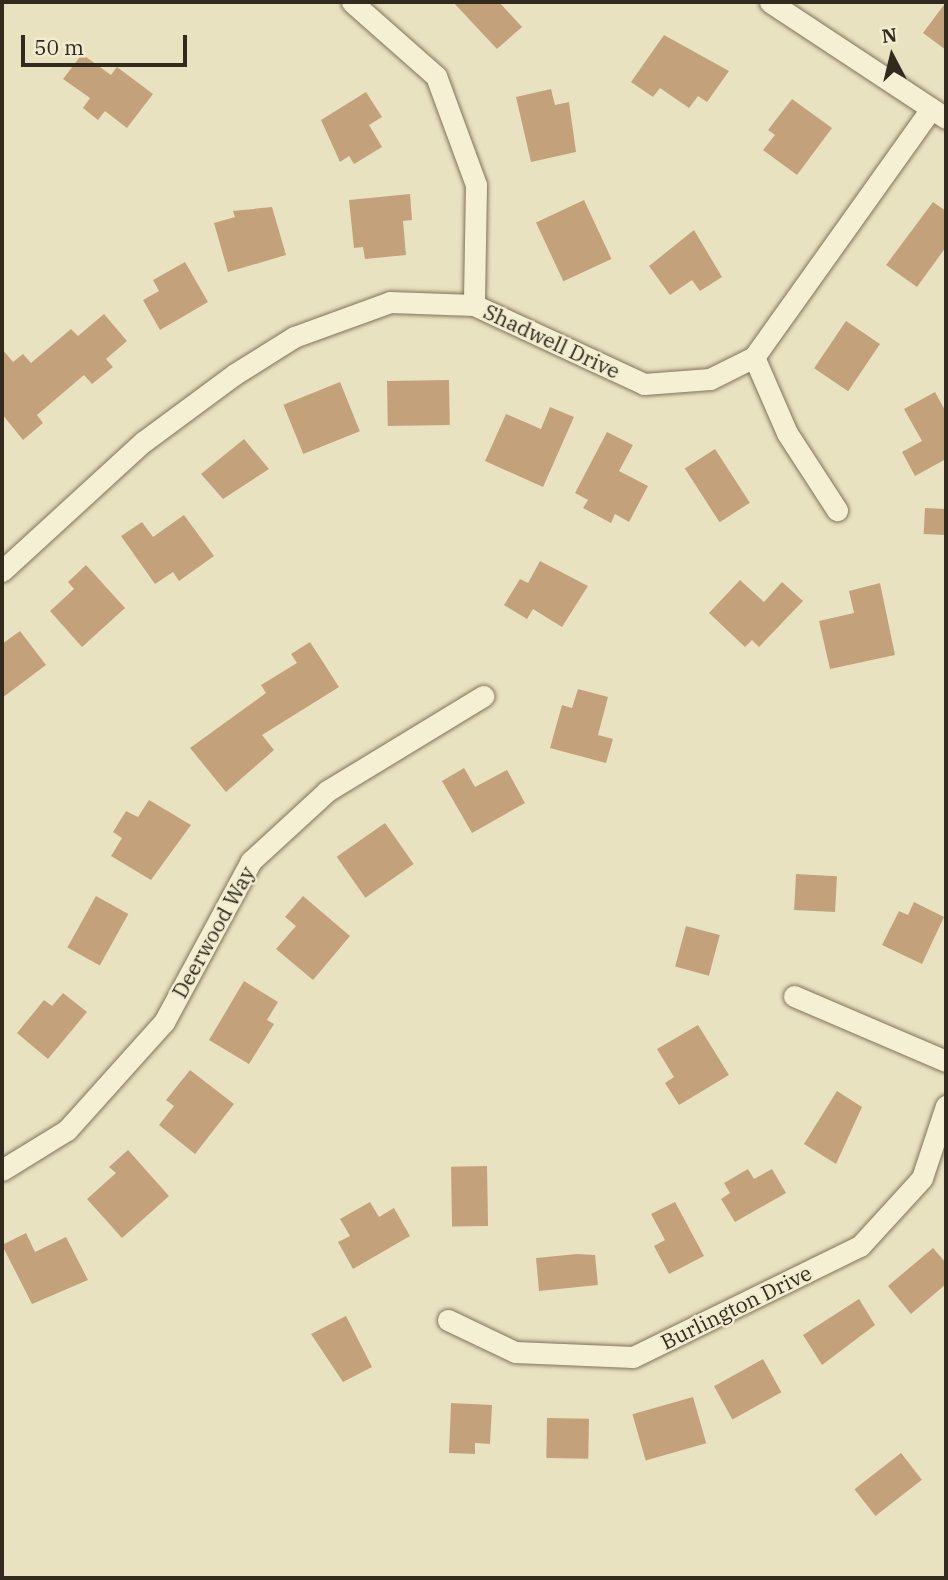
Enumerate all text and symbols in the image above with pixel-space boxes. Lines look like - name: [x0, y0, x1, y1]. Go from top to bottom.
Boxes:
- scale bar: [24, 21, 191, 65]
- north arrow: [857, 21, 927, 91]
- text: N: [881, 22, 898, 48]
- text: 50 m: [34, 33, 84, 61]
- street label: Shadwell Drive: [480, 298, 624, 384]
- street label: Deerwood Way: [166, 862, 260, 1002]
- street label: Burlington Drive: [657, 1260, 815, 1354]

